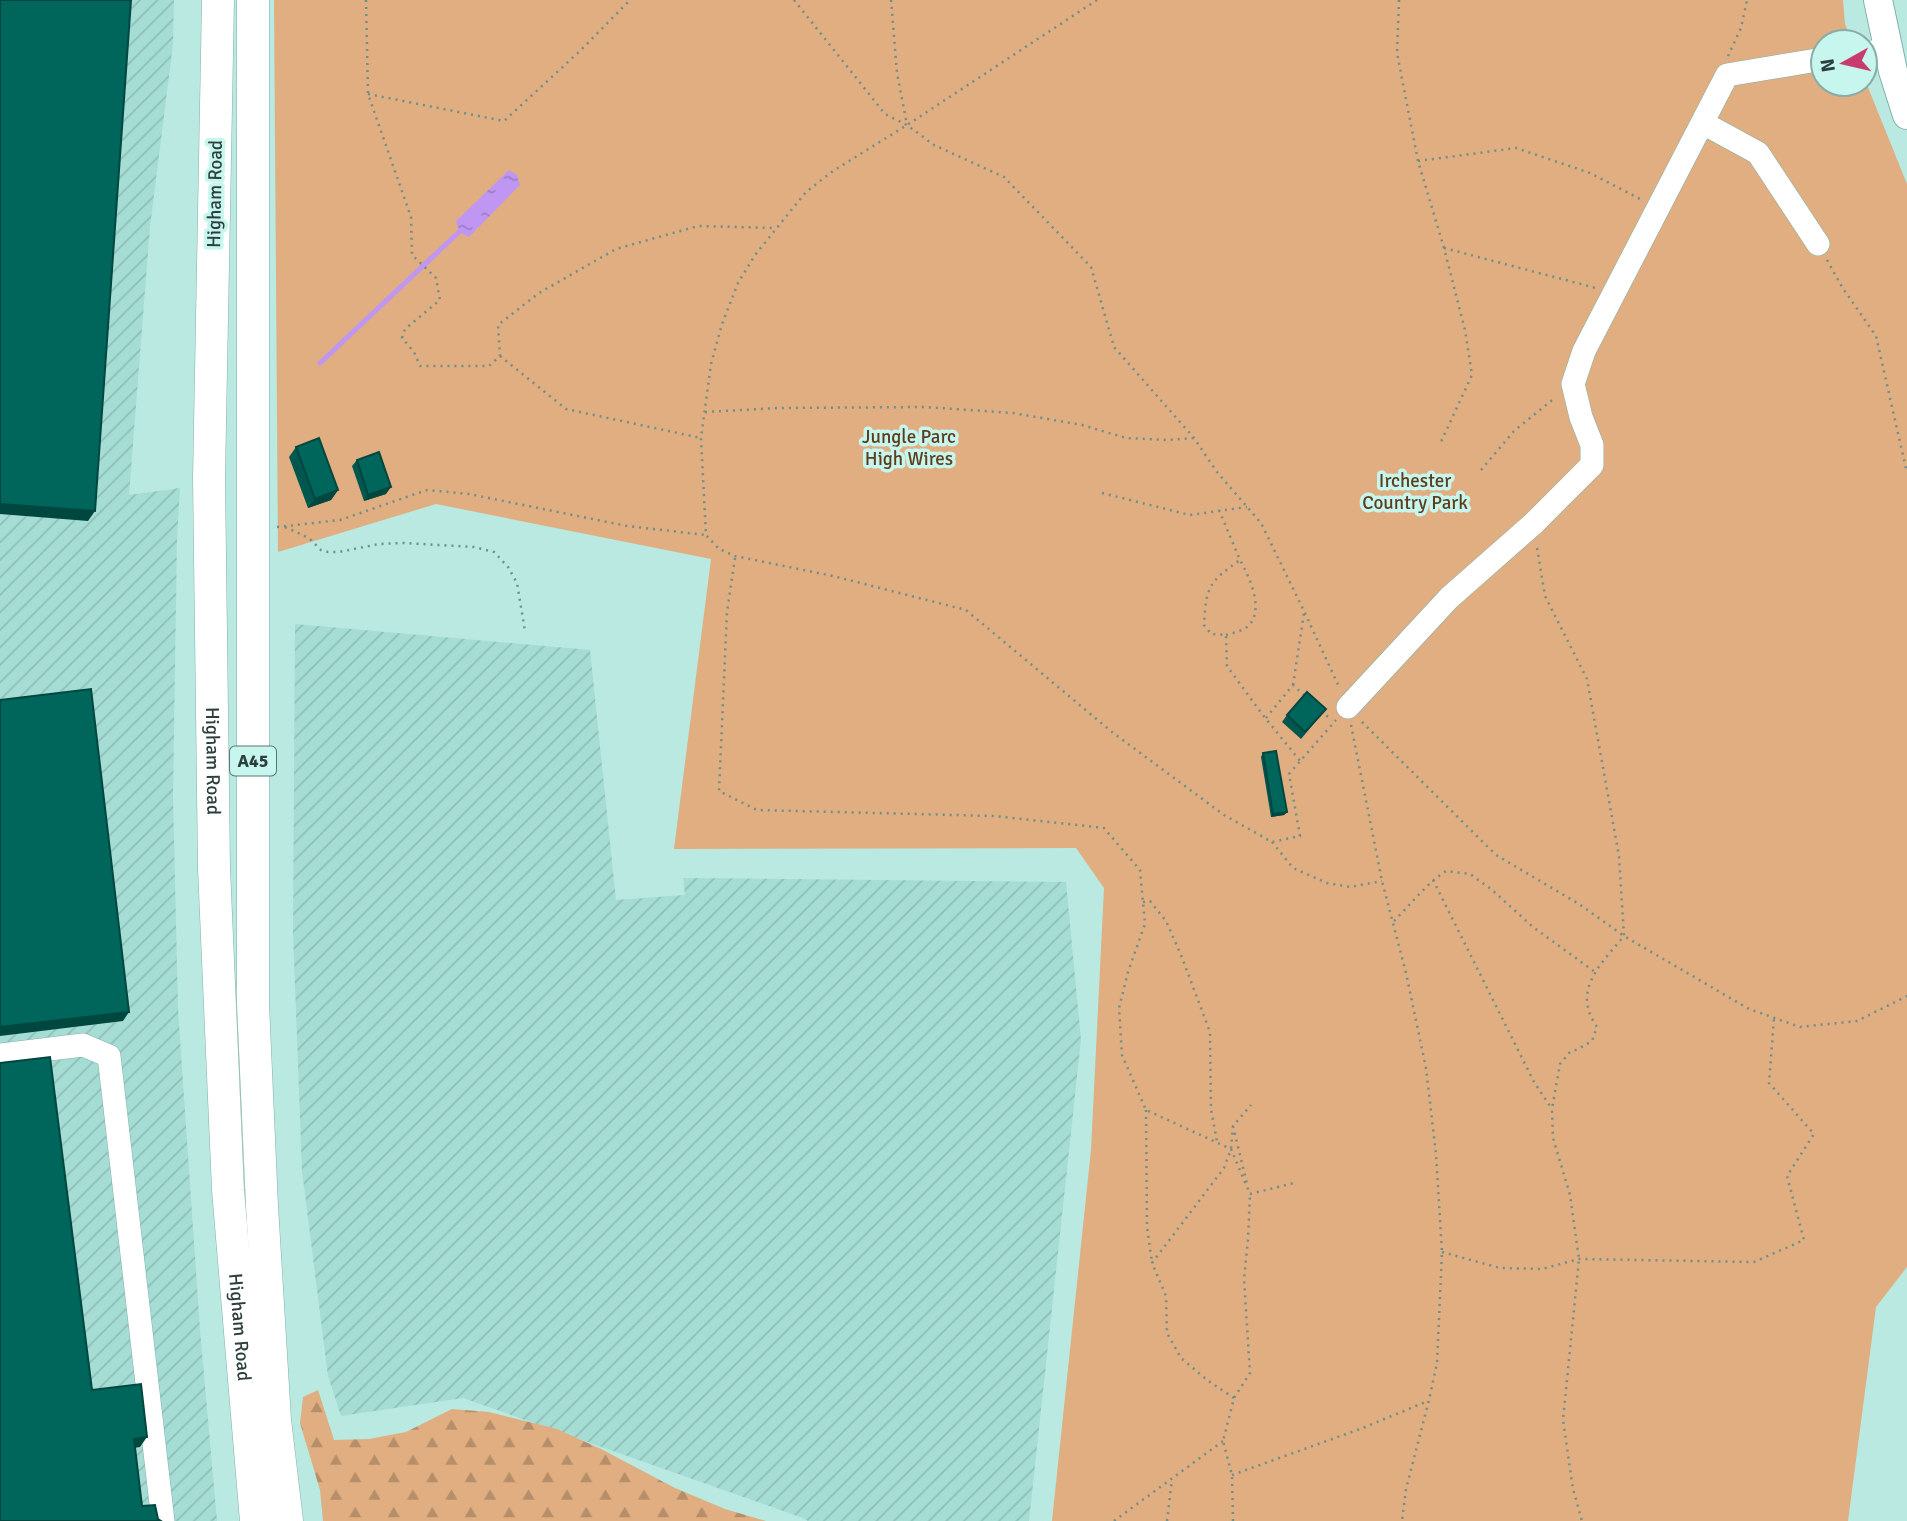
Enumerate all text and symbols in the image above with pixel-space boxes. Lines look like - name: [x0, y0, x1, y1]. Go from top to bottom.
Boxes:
- north arrow: [1809, 28, 1879, 98]
- text: N: [1815, 57, 1841, 73]
- street label: Higham Road: [202, 140, 228, 248]
- park label: Jungle Parc High Wires: [862, 425, 956, 471]
- park label: Irchester Country Park: [1362, 469, 1468, 515]
- street label: Higham Road: [200, 707, 225, 815]
- road number: A45: [230, 746, 276, 776]
- street label: Higham Road: [223, 1272, 256, 1382]

